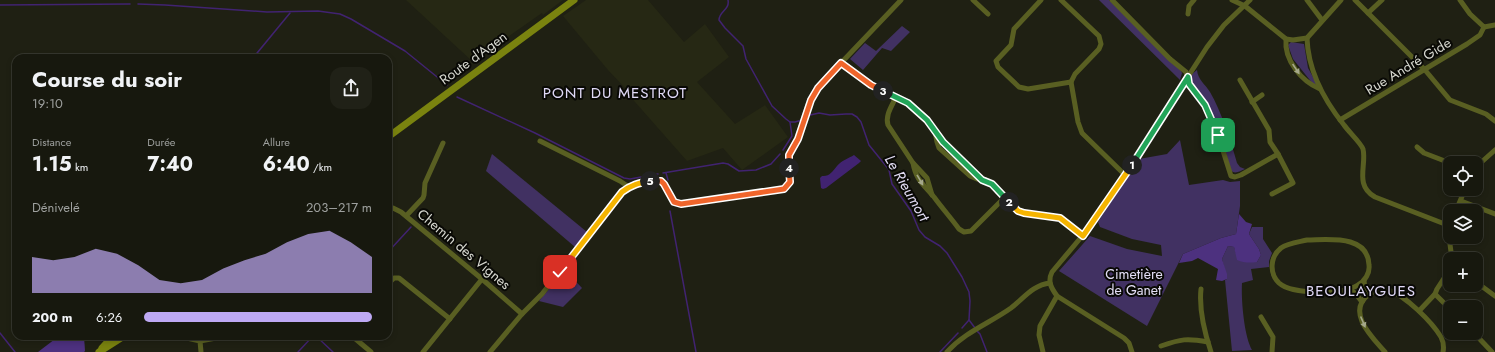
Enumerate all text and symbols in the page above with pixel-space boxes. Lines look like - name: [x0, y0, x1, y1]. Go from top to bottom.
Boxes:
- street label: Route d'Agen: [435, 27, 511, 89]
- street label: Rue André Gide: [1361, 32, 1455, 100]
- text: Course du soir: [32, 63, 182, 95]
- one-way arrow: [1292, 63, 1300, 74]
- button: share: [330, 67, 372, 109]
- pin: 3: [873, 81, 893, 101]
- district label: PONT DU MESTROT: [543, 82, 687, 104]
- text: 3: [880, 83, 886, 99]
- text: 19:10: [32, 94, 63, 113]
- pin: [1201, 118, 1235, 152]
- icon: arrive: [1207, 124, 1229, 146]
- text: Distance: [32, 134, 71, 150]
- text: Durée: [147, 134, 176, 150]
- text: Allure: [263, 134, 290, 150]
- text: 1.15: [32, 150, 72, 179]
- text: 7:40: [147, 150, 193, 179]
- text: 6:40: [263, 150, 310, 179]
- water label: Le Rieumort: [879, 151, 936, 227]
- pin: 1: [1122, 155, 1142, 175]
- map controls: [1443, 156, 1483, 340]
- button: locate: [1443, 156, 1483, 196]
- text: 1: [1129, 157, 1135, 173]
- pin: 4: [779, 158, 799, 178]
- text: km: [72, 159, 88, 175]
- text: /km: [310, 159, 332, 175]
- text: 4: [785, 160, 793, 176]
- pin: 5: [640, 171, 660, 191]
- text: 5: [646, 173, 654, 189]
- one-way arrow: [916, 174, 923, 186]
- pin: 2: [999, 192, 1019, 212]
- text: 2: [1005, 194, 1013, 210]
- text: Dénivelé: [32, 198, 80, 217]
- text: 203–217 m: [306, 198, 372, 217]
- street label: Chemin des Vignes: [413, 204, 515, 294]
- button: layers: [1443, 204, 1483, 244]
- button: +: [1443, 252, 1483, 292]
- pin: [543, 255, 577, 289]
- icon: check: [549, 261, 571, 283]
- park label: Cimetière de Ganet: [1105, 264, 1163, 300]
- district label: BEOULAYGUES: [1306, 280, 1416, 302]
- button: −: [1443, 300, 1483, 340]
- text: 200 m: [32, 308, 72, 327]
- text: 6:26: [96, 308, 122, 327]
- one-way arrow: [1359, 316, 1366, 328]

